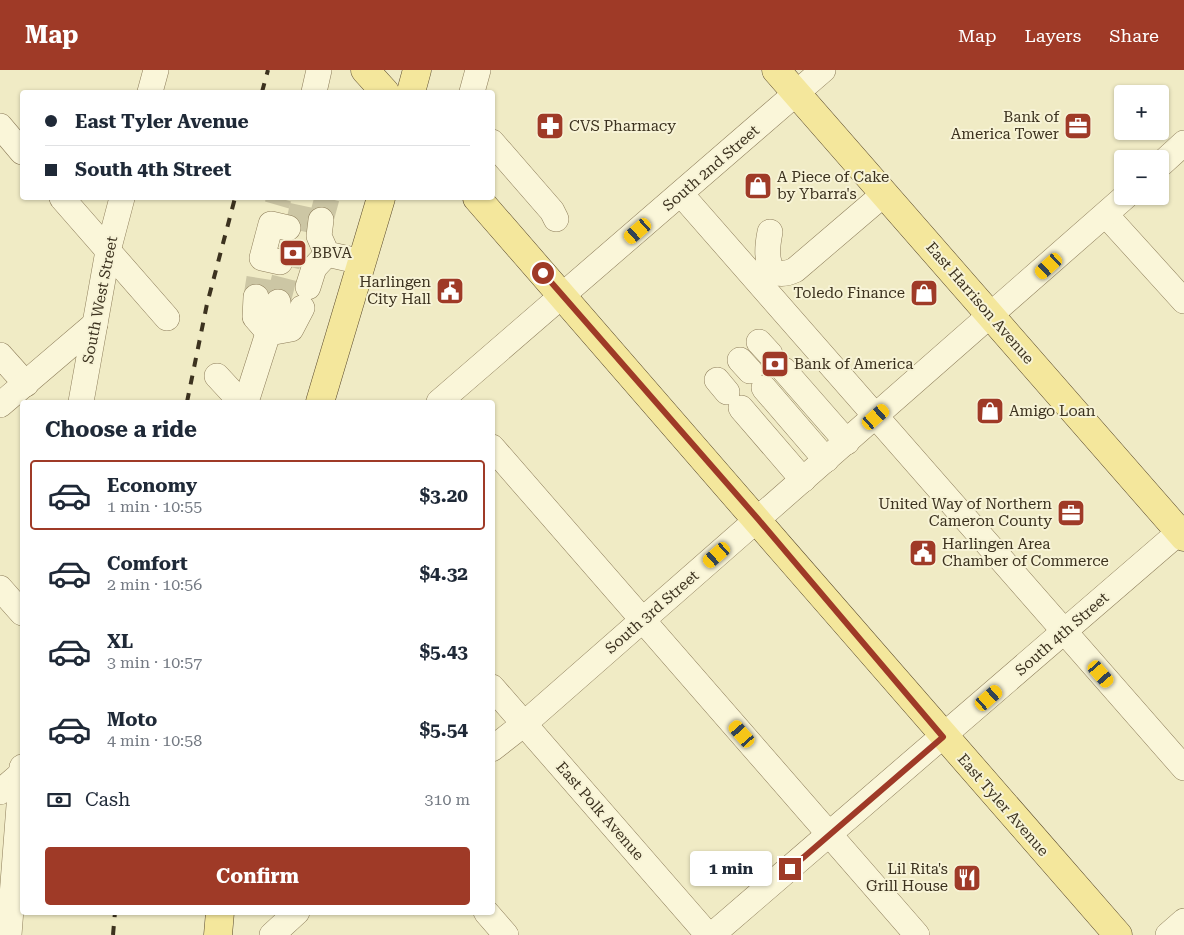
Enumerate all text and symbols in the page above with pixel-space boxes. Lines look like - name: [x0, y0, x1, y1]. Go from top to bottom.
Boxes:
- text: Map: [25, 21, 79, 49]
- text: Map: [958, 25, 997, 46]
- text: Layers: [1025, 25, 1081, 46]
- text: Share: [1109, 25, 1159, 46]
- map controls: [1114, 85, 1169, 205]
- button: +: [1114, 85, 1169, 140]
- place label: Bank of America Tower: [951, 108, 1060, 143]
- text: East Tyler Avenue: [75, 110, 249, 133]
- pharmacy icon: CVS Pharmacy: [535, 111, 565, 141]
- office icon: Bank of America Tower: [1063, 111, 1093, 141]
- place label: CVS Pharmacy: [569, 117, 676, 135]
- street label: South 2nd Street: [659, 121, 763, 215]
- button: −: [1114, 150, 1169, 205]
- text: South 4th Street: [75, 158, 231, 181]
- place label: A Piece of Cake by Ybarra's: [777, 168, 889, 203]
- shop icon: A Piece of Cake by Ybarra's: [743, 171, 773, 201]
- car: [621, 215, 654, 247]
- street label: South West Street: [79, 234, 121, 365]
- bank icon: BBVA: [278, 238, 308, 268]
- street label: East Harrison Avenue: [922, 238, 1038, 368]
- place label: BBVA: [312, 244, 353, 262]
- car: [1032, 250, 1065, 282]
- route start: [532, 262, 554, 284]
- place label: Harlingen City Hall: [359, 273, 431, 308]
- public building icon: Harlingen City Hall: [435, 276, 465, 306]
- shop icon: Toledo Finance: [909, 278, 939, 308]
- place label: Toledo Finance: [793, 284, 905, 302]
- bank icon: Bank of America: [760, 349, 790, 379]
- place label: Bank of America: [794, 355, 913, 373]
- shop icon: Amigo Loan: [975, 396, 1005, 426]
- car: [859, 401, 892, 433]
- place label: Amigo Loan: [1009, 402, 1096, 420]
- text: Choose a ride: [45, 417, 197, 442]
- icon: car: [47, 473, 92, 518]
- text: Economy: [107, 474, 197, 497]
- text: $3.20: [419, 484, 468, 507]
- place label: United Way of Northern Cameron County: [878, 495, 1052, 530]
- text: 1 min · 10:55: [107, 497, 202, 516]
- office icon: United Way of Northern Cameron County: [1056, 498, 1086, 528]
- place label: Harlingen Area Chamber of Commerce: [942, 535, 1109, 570]
- public building icon: Harlingen Area Chamber of Commerce: [908, 538, 938, 568]
- car: [700, 539, 733, 571]
- icon: car: [47, 551, 92, 596]
- text: Comfort: [107, 552, 188, 575]
- text: $4.32: [419, 562, 468, 585]
- street label: South 3rd Street: [602, 566, 703, 658]
- text: 2 min · 10:56: [107, 575, 202, 594]
- street label: South 4th Street: [1012, 588, 1113, 679]
- icon: car: [47, 629, 92, 674]
- text: XL: [107, 630, 133, 653]
- text: $5.43: [419, 640, 468, 663]
- text: 3 min · 10:57: [107, 653, 202, 672]
- car: [1085, 658, 1116, 690]
- car: [972, 682, 1005, 714]
- icon: car: [47, 707, 92, 752]
- text: Moto: [107, 708, 157, 731]
- text: $5.54: [419, 718, 468, 741]
- car: [726, 718, 757, 750]
- text: 4 min · 10:58: [107, 731, 202, 750]
- street label: East Tyler Avenue: [954, 750, 1052, 860]
- street label: East Polk Avenue: [552, 758, 648, 864]
- icon: cash: [45, 786, 73, 814]
- text: Cash: [85, 788, 130, 811]
- text: 310 m: [424, 790, 470, 809]
- button: Confirm: [45, 847, 470, 905]
- callout: 1 min: [690, 852, 772, 886]
- route end: [779, 858, 801, 880]
- text: 1 min: [709, 859, 753, 878]
- place label: Lil Rita's Grill House: [866, 860, 948, 895]
- restaurant icon: Lil Rita's Grill House: [952, 863, 982, 893]

